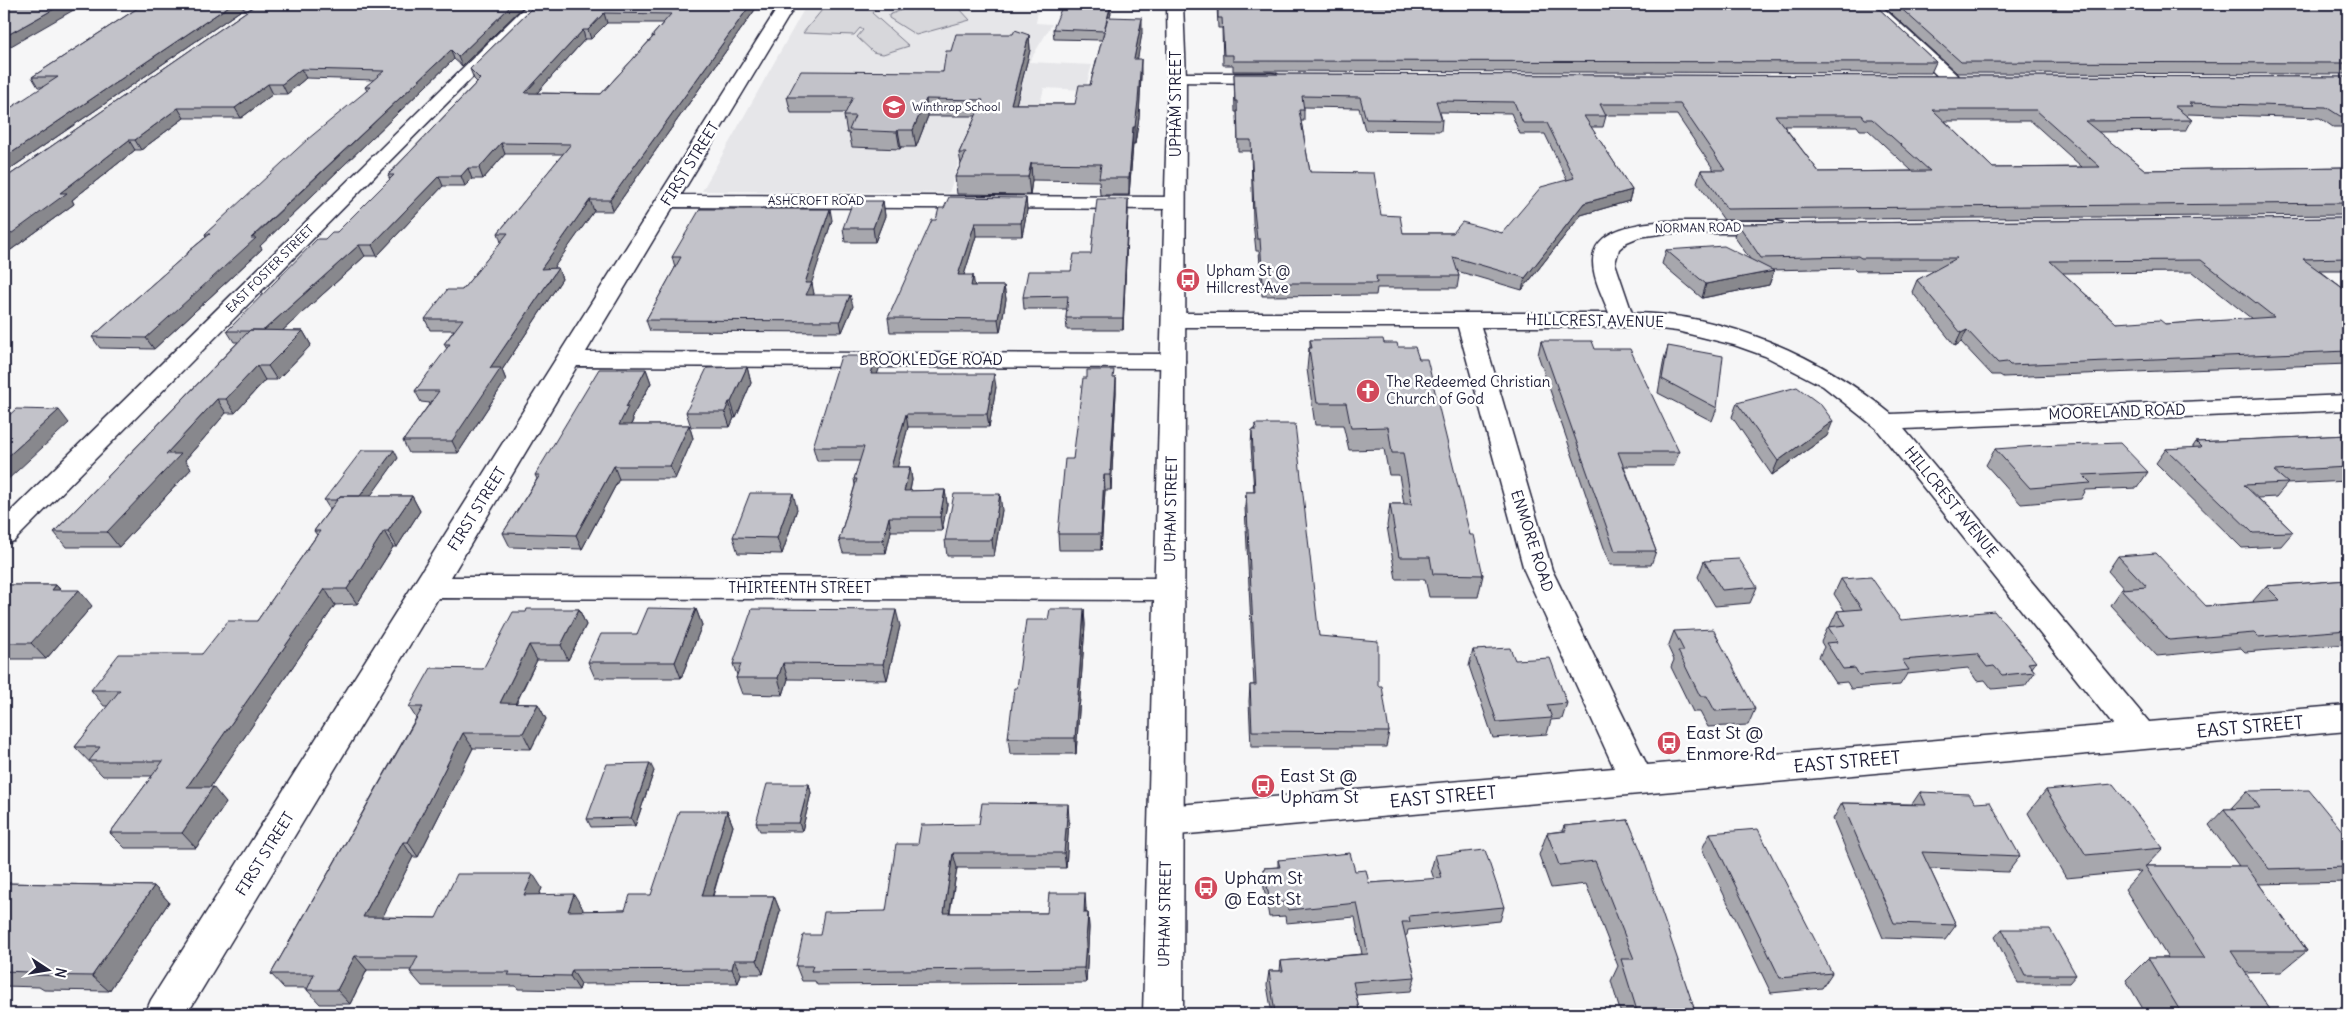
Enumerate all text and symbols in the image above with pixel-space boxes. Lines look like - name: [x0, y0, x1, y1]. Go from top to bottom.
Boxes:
- street label: UPHAM STREET: [1166, 51, 1185, 157]
- school or university icon: Winthrop School: [881, 94, 907, 120]
- place label: Winthrop School: [912, 99, 1001, 114]
- street label: FIRST STREET: [656, 118, 723, 209]
- street label: ASHCROFT ROAD: [768, 193, 864, 208]
- street label: NORMAN ROAD: [1654, 219, 1742, 236]
- street label: EAST FOSTER STREET: [223, 222, 317, 316]
- place label: Upham St @ Hillcrest Ave: [1206, 261, 1290, 297]
- bus stop icon: Upham St @ Hillcrest Ave: [1175, 267, 1201, 293]
- street label: HILLCREST AVENUE: [1526, 310, 1664, 331]
- street label: BROOKLEDGE ROAD: [859, 350, 1003, 369]
- place label: The Redeemed Christian Church of God: [1386, 372, 1551, 408]
- church icon: The Redeemed Christian Church of God: [1355, 378, 1381, 404]
- street label: MOORELAND ROAD: [2048, 400, 2186, 423]
- street label: HILLCREST AVENUE: [1901, 442, 2002, 561]
- street label: UPHAM STREET: [1160, 455, 1181, 562]
- street label: FIRST STREET: [443, 463, 510, 554]
- street label: ENMORE ROAD: [1507, 487, 1558, 594]
- street label: THIRTEENTH STREET: [728, 578, 872, 597]
- street label: EAST STREET: [2196, 710, 2304, 743]
- place label: East St @ Enmore Rd: [1686, 721, 1776, 765]
- bus stop icon: East St @ Enmore Rd: [1656, 730, 1682, 756]
- street label: EAST STREET: [1793, 745, 1901, 778]
- place label: East St @ Upham St: [1280, 764, 1359, 808]
- bus stop icon: East St @ Upham St: [1250, 773, 1276, 799]
- street label: EAST STREET: [1389, 780, 1497, 813]
- street label: FIRST STREET: [231, 808, 298, 899]
- street label: UPHAM STREET: [1154, 860, 1175, 967]
- place label: Upham St @ East St: [1224, 866, 1303, 910]
- bus stop icon: Upham St @ East St: [1193, 875, 1219, 901]
- north arrow: [22, 946, 72, 996]
- text: N: [51, 966, 71, 979]

